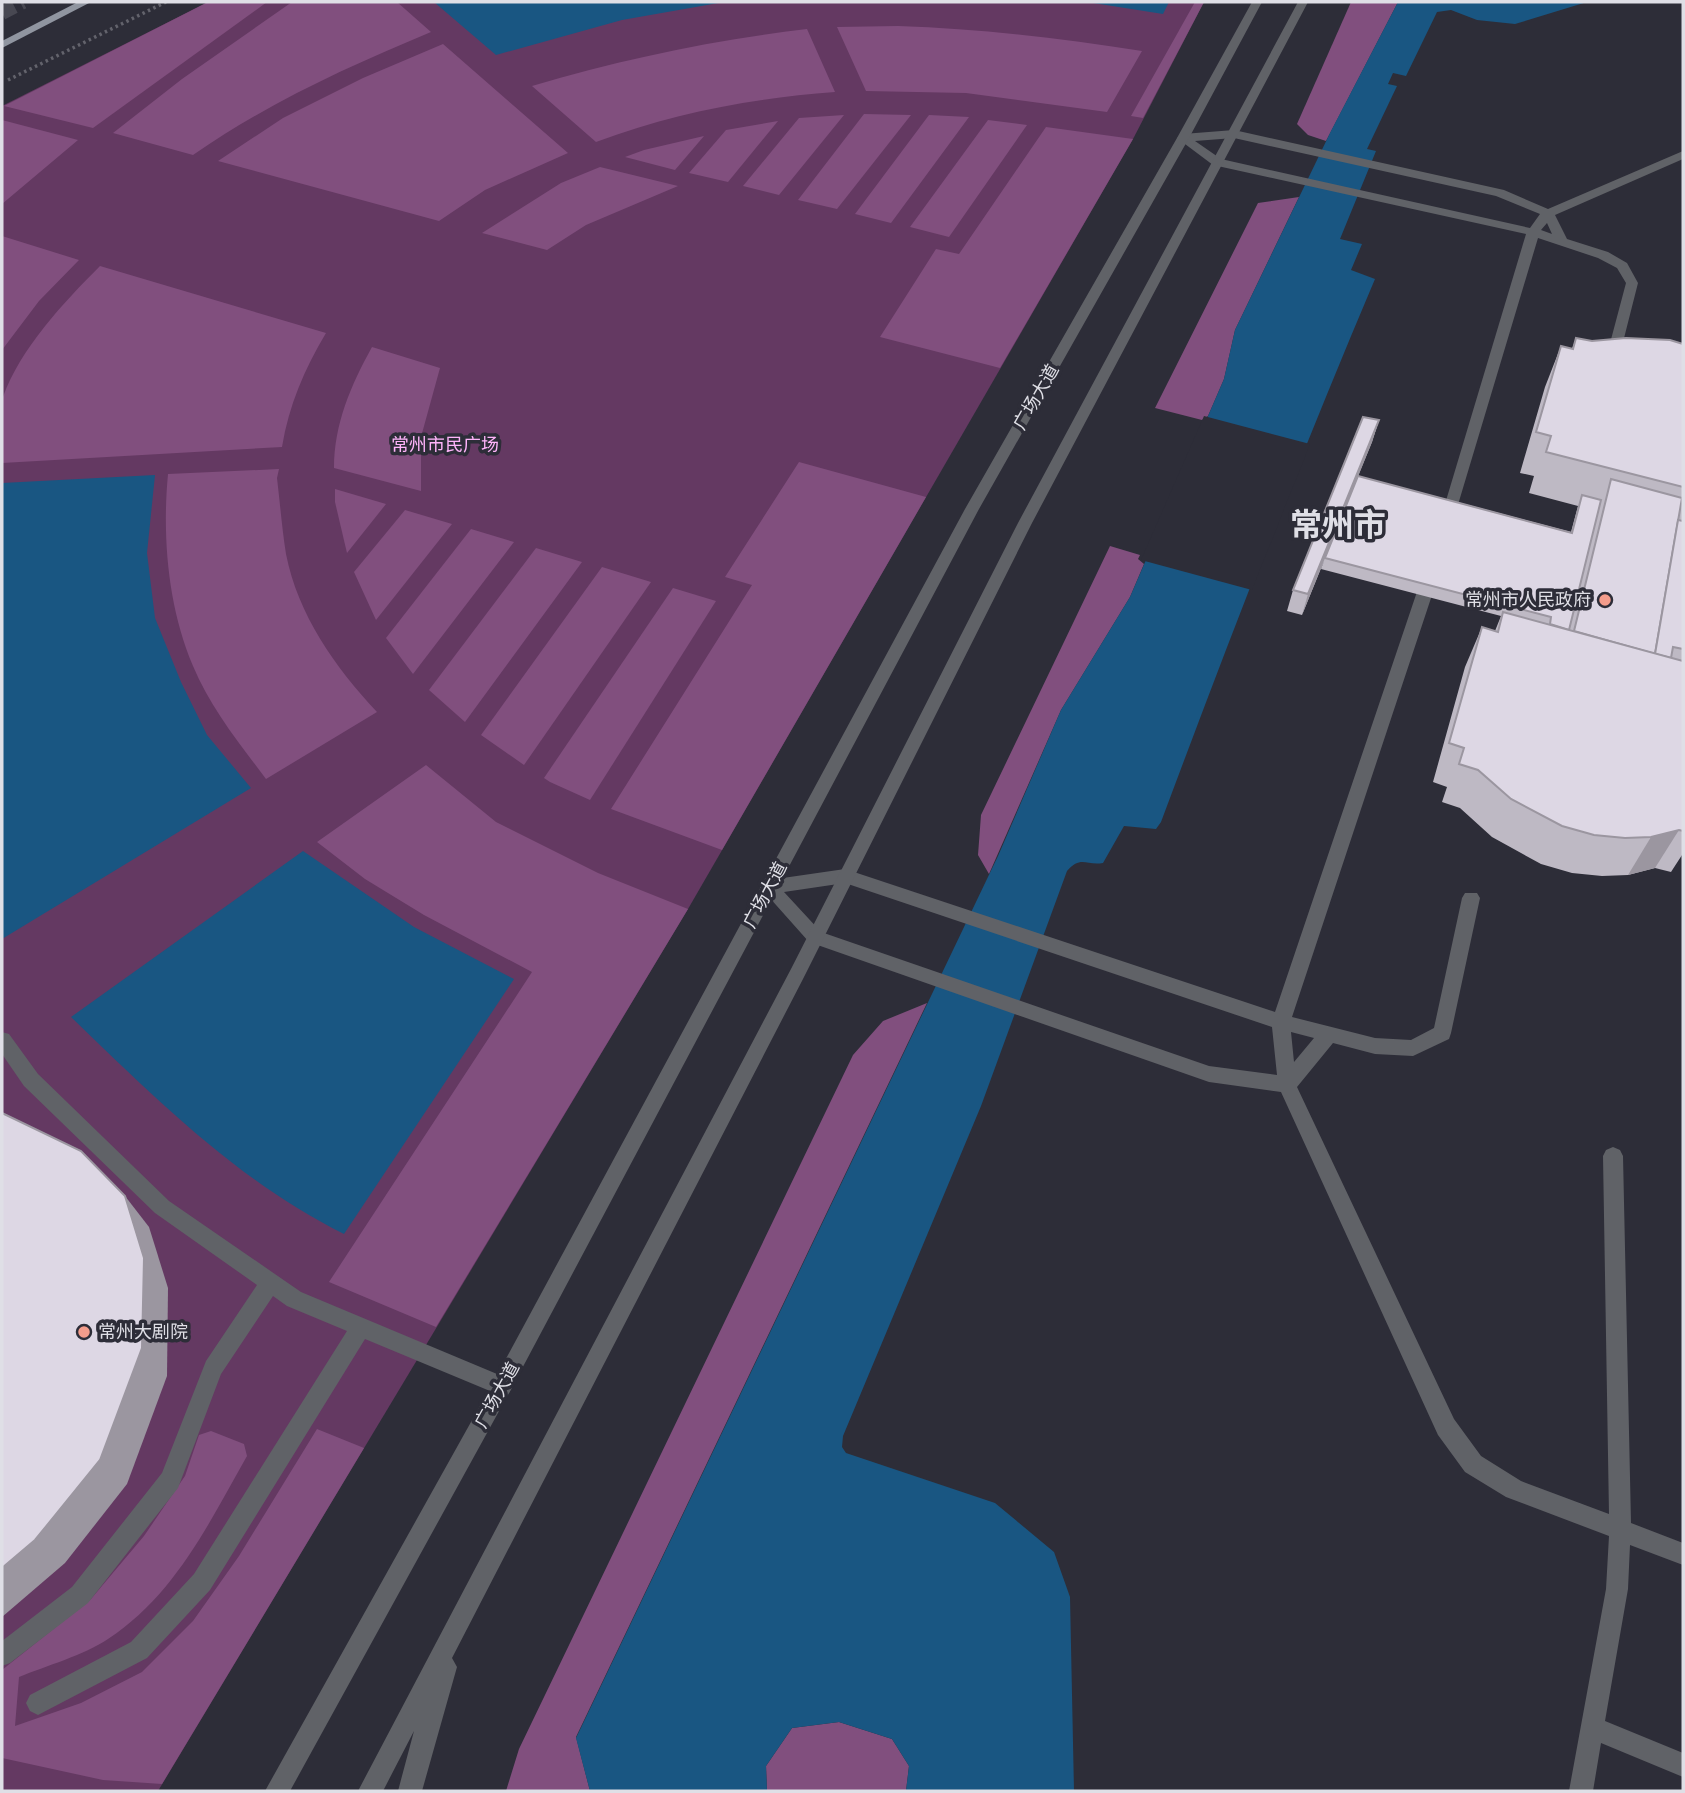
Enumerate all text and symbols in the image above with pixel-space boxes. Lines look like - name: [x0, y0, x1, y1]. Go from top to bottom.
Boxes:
- street label: 广场大道: [1008, 360, 1063, 433]
- park label: 常州市民广场: [391, 433, 499, 455]
- district label: 常州市: [1290, 503, 1386, 543]
- place label: 常州市人民政府: [1465, 588, 1591, 610]
- marker: 常州市人民政府: [1597, 592, 1613, 608]
- street label: 广场大道: [738, 858, 791, 931]
- place label: 常州大剧院: [98, 1320, 188, 1342]
- marker: 常州大剧院: [76, 1324, 92, 1340]
- street label: 广场大道: [469, 1358, 523, 1431]

